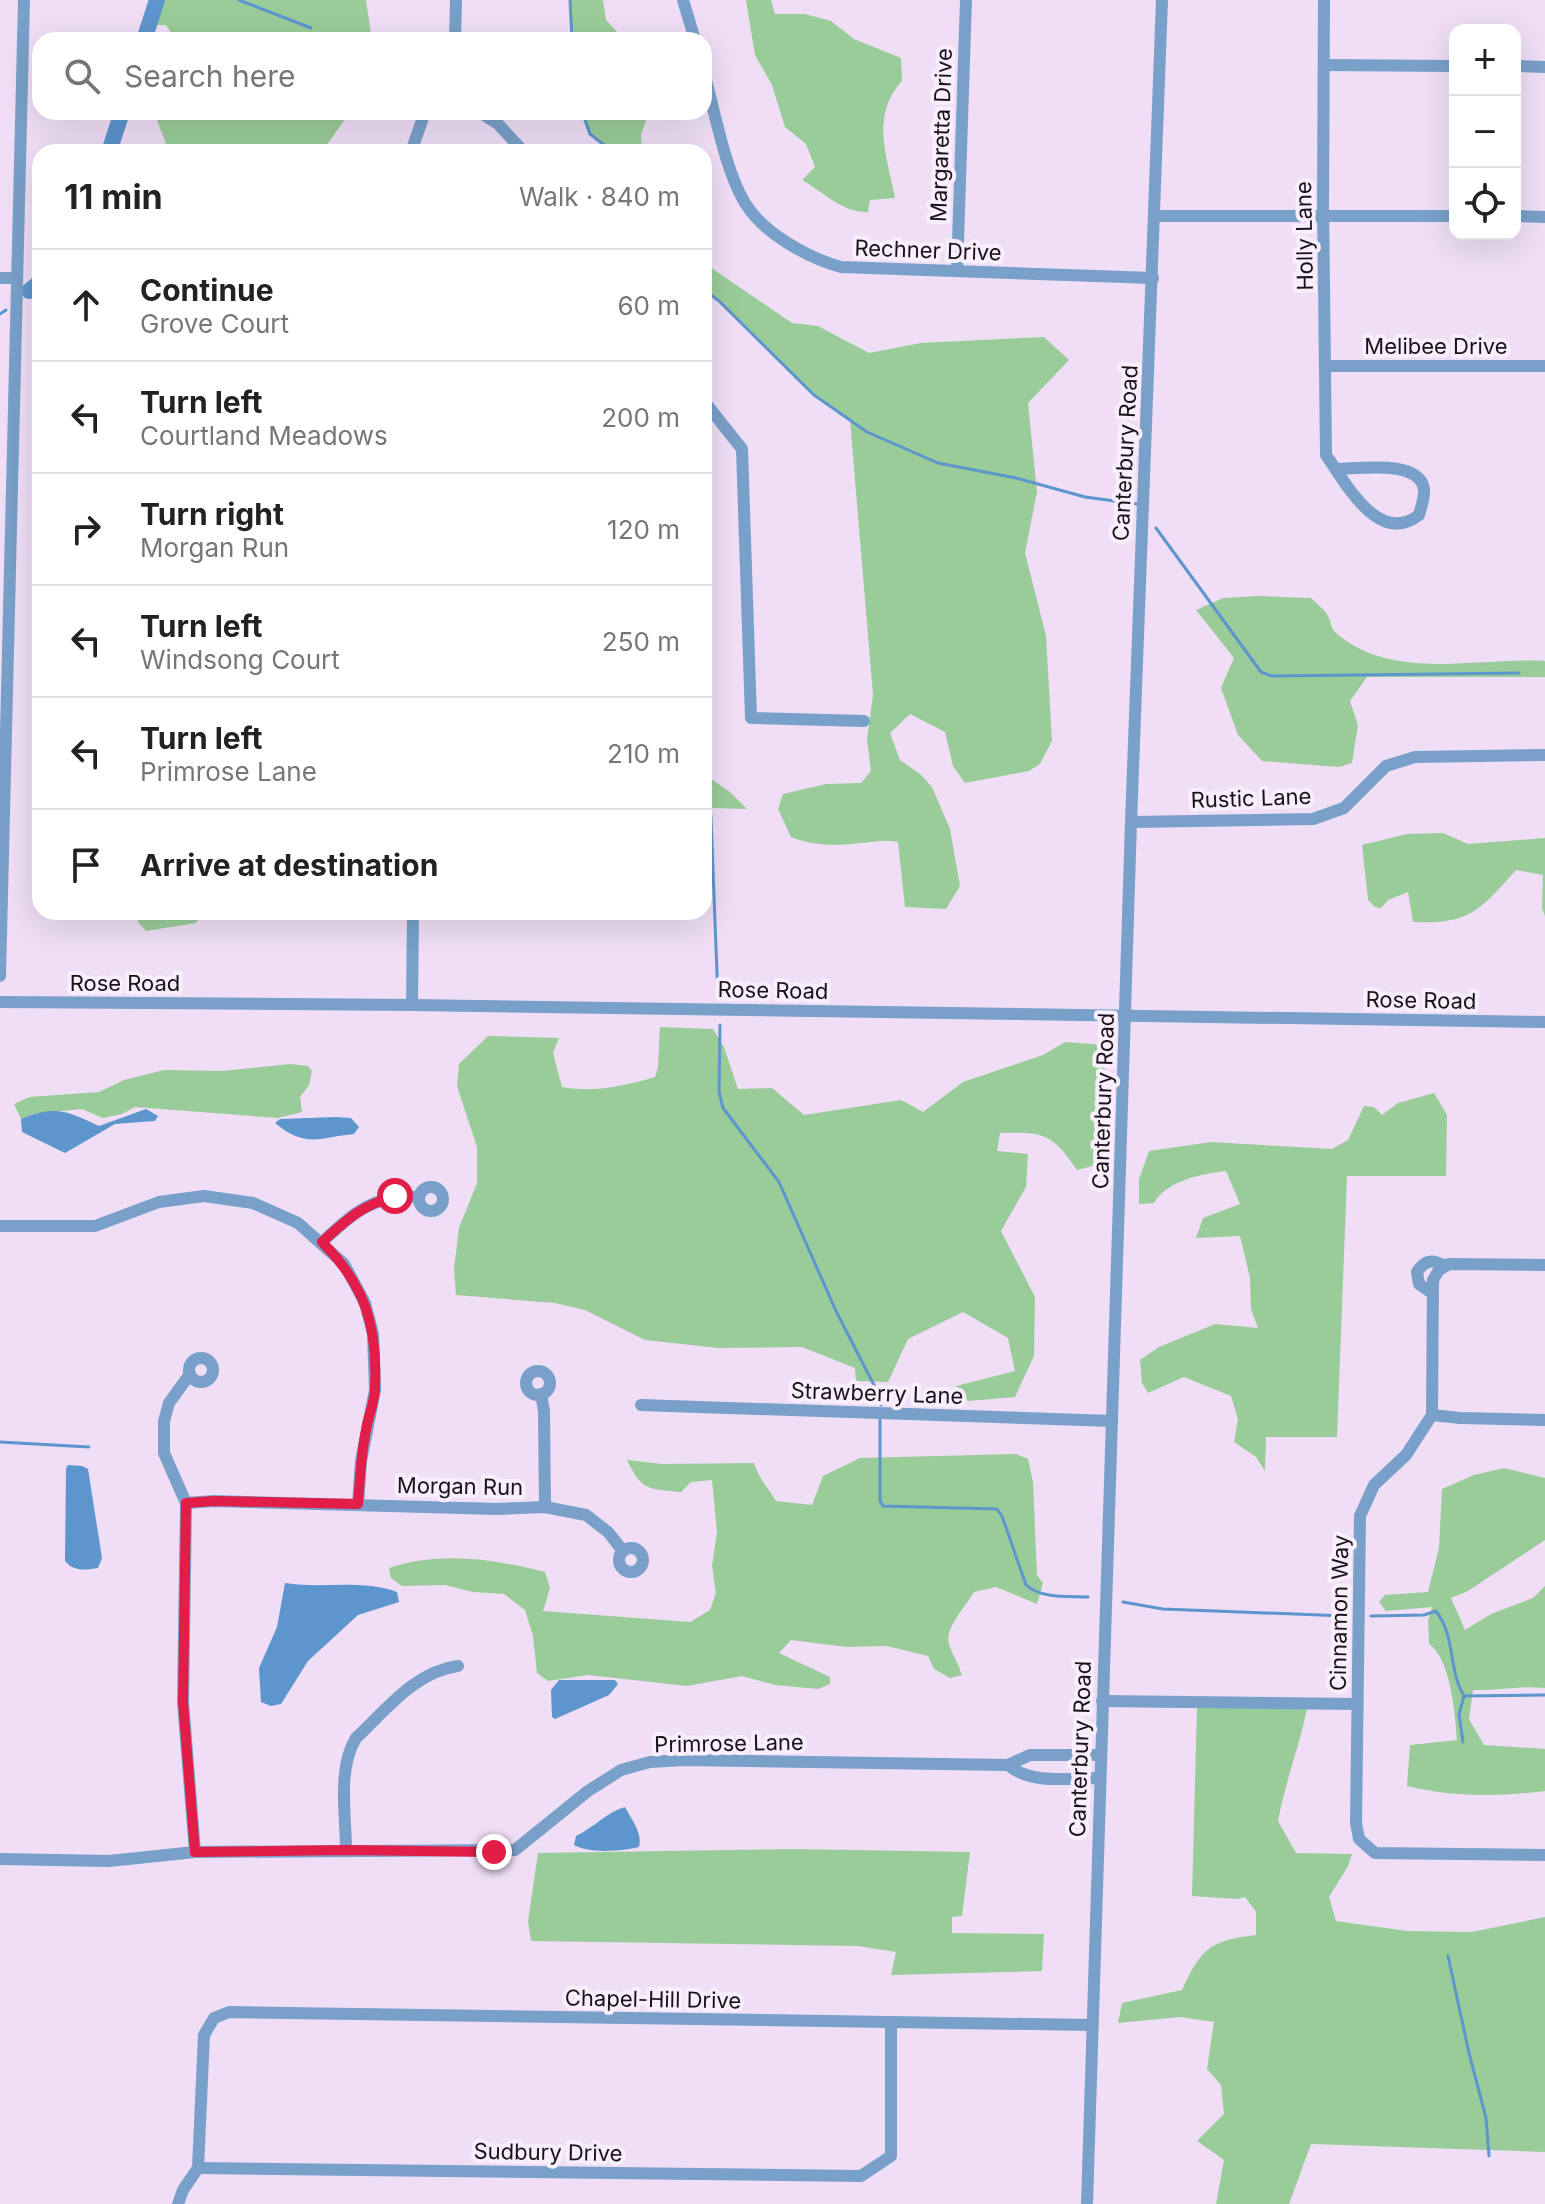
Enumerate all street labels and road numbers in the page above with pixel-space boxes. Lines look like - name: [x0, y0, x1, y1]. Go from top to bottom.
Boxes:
- street label: Margaretta Drive: [925, 48, 957, 222]
- street label: Holly Lane: [1290, 181, 1318, 291]
- street label: Rechner Drive: [854, 234, 1002, 266]
- street label: Melibee Drive: [1364, 333, 1508, 359]
- street label: Canterbury Road: [1107, 364, 1143, 542]
- street label: Rustic Lane: [1190, 783, 1312, 813]
- street label: Rose Road: [70, 970, 180, 996]
- street label: Rose Road: [717, 976, 829, 1004]
- street label: Rose Road: [1365, 986, 1477, 1014]
- street label: Canterbury Road: [1087, 1012, 1119, 1190]
- street label: Strawberry Lane: [790, 1377, 964, 1409]
- street label: Morgan Run: [397, 1472, 523, 1500]
- street label: Cinnamon Way: [1325, 1535, 1353, 1691]
- street label: Canterbury Road: [1064, 1660, 1096, 1838]
- street label: Primrose Lane: [654, 1729, 804, 1757]
- street label: Chapel-Hill Drive: [565, 1984, 741, 2014]
- street label: Sudbury Drive: [473, 2138, 623, 2166]

